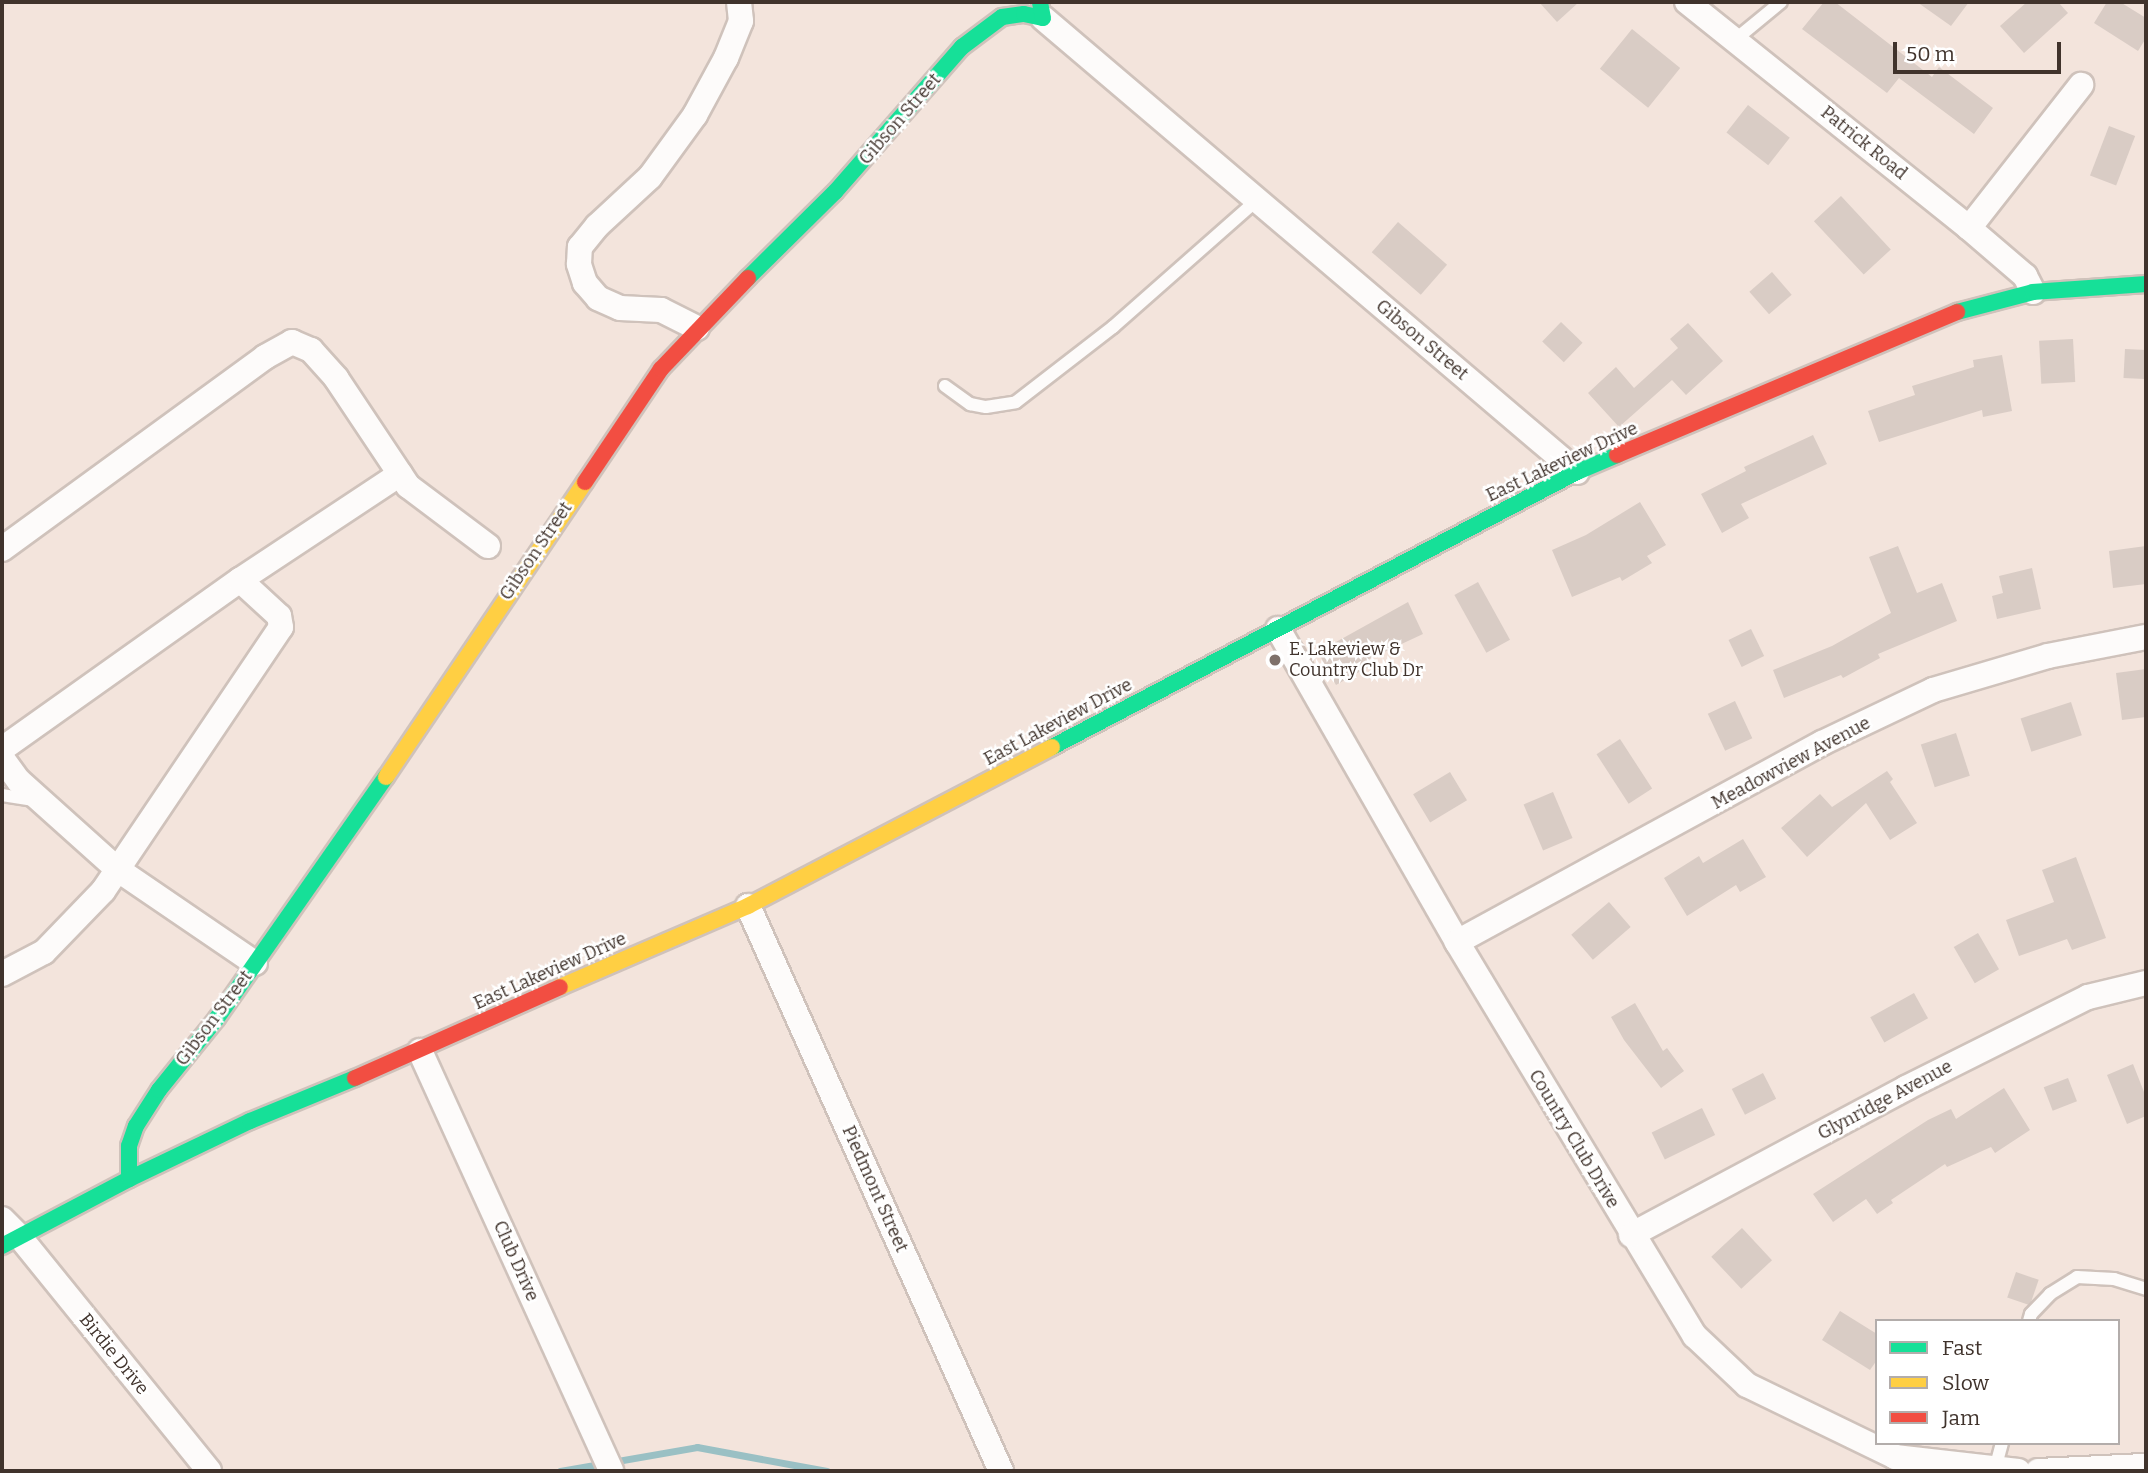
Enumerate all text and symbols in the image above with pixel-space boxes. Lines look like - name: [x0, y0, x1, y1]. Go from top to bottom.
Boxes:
- scale bar: [1896, 28, 2064, 72]
- text: 50 m: [1906, 41, 1955, 67]
- street label: Gibson Street: [855, 69, 945, 169]
- street label: Patrick Road: [1816, 102, 1912, 184]
- street label: Gibson Street: [1371, 295, 1473, 385]
- street label: East Lakeview Drive: [1483, 417, 1641, 507]
- street label: Gibson Street: [495, 498, 577, 604]
- place label: E. Lakeview & Country Club Dr: [1289, 639, 1423, 682]
- marker: E. Lakeview & Country Club Dr: [1267, 652, 1283, 668]
- street label: East Lakeview Drive: [980, 674, 1136, 770]
- street label: Meadowview Avenue: [1708, 712, 1874, 814]
- street label: East Lakeview Drive: [470, 928, 630, 1014]
- street label: Gibson Street: [171, 966, 257, 1070]
- street label: Glynridge Avenue: [1814, 1055, 1956, 1145]
- street label: Country Club Drive: [1524, 1066, 1624, 1212]
- street label: Piedmont Street: [837, 1122, 913, 1256]
- street label: Club Drive: [489, 1217, 543, 1305]
- street label: Birdie Drive: [75, 1309, 153, 1399]
- legend: [1875, 1319, 2120, 1445]
- text: Fast: [1942, 1335, 1982, 1361]
- text: Slow: [1942, 1370, 1989, 1396]
- text: Jam: [1942, 1405, 1980, 1431]

